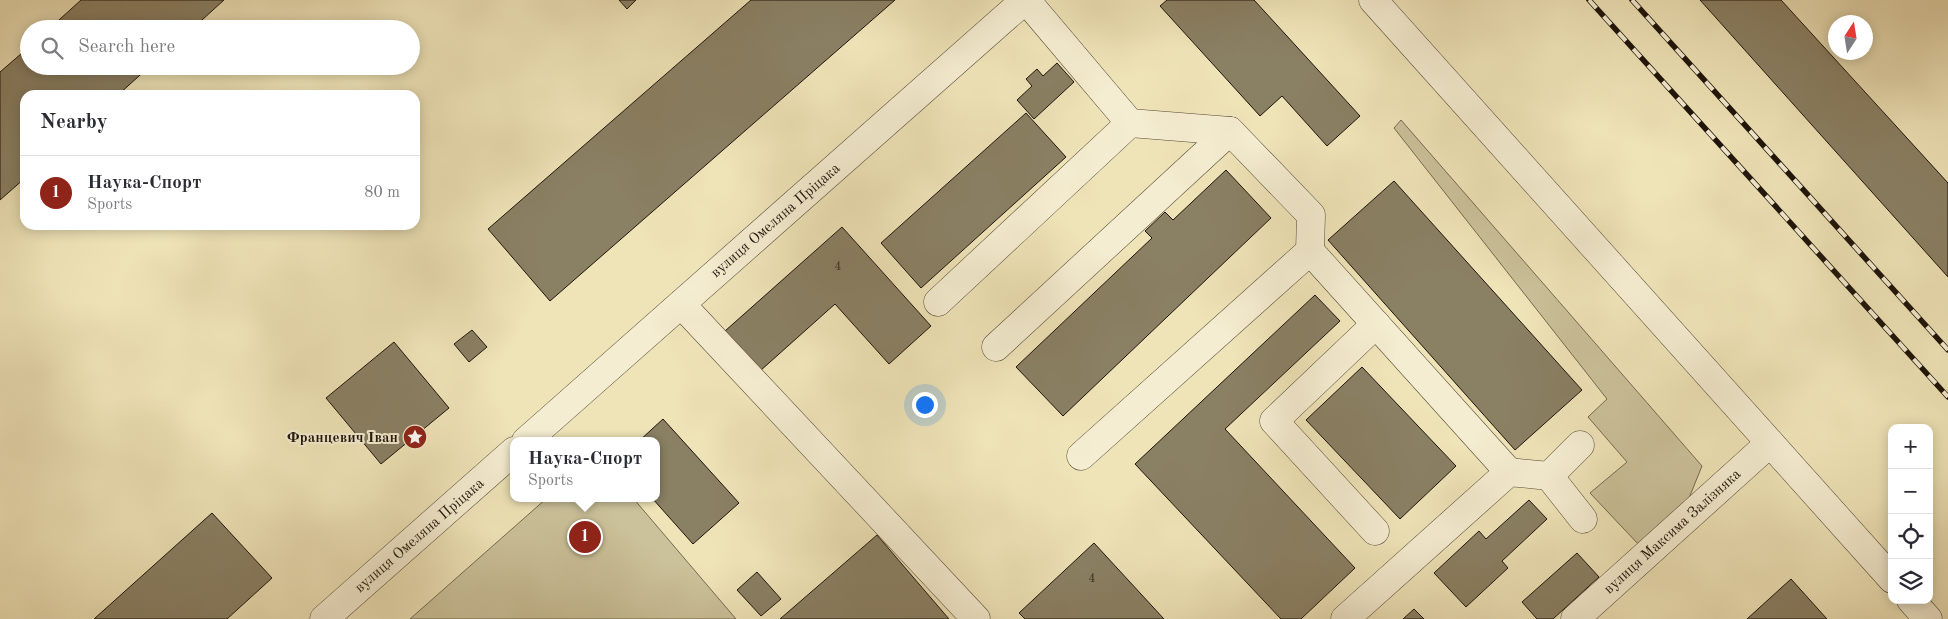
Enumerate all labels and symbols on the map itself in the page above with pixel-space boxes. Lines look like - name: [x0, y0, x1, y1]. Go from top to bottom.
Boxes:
- north arrow: [1828, 15, 1873, 60]
- street label: вулиця Омеляна Пріцака: [709, 161, 844, 281]
- house number: 4: [835, 261, 842, 273]
- your location: [912, 392, 938, 418]
- place icon: Францевич Іван: [402, 424, 428, 450]
- place label: Францевич Іван: [287, 431, 398, 446]
- street label: вулиця Максима Залізняка: [1602, 466, 1745, 597]
- street label: вулиця Омеляна Пріцака: [353, 476, 488, 596]
- pin: 1: [569, 518, 601, 556]
- house number: 4: [1089, 573, 1096, 585]

